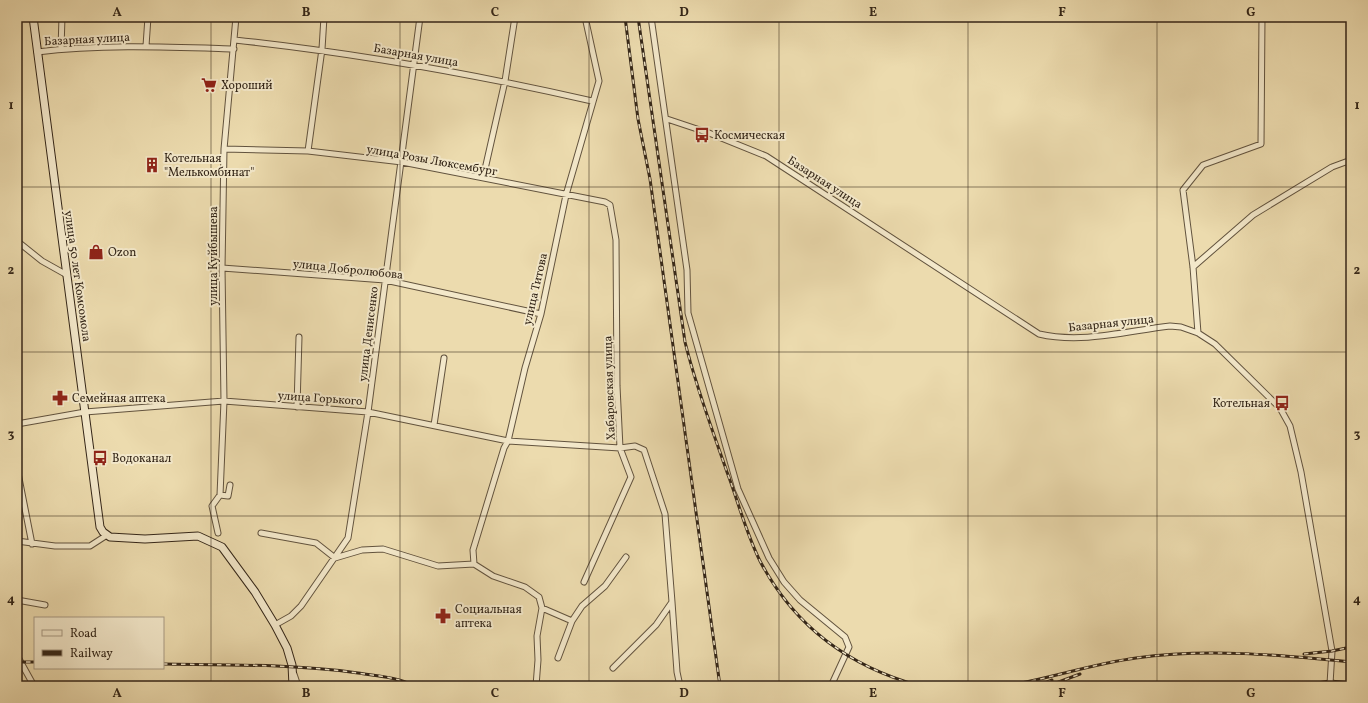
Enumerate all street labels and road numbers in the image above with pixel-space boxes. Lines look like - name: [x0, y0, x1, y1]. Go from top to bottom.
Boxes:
- street label: Базарная улица: [44, 30, 130, 50]
- street label: Базарная улица: [372, 41, 460, 71]
- street label: улица Розы Люксембург: [365, 142, 499, 180]
- street label: Базарная улица: [784, 153, 865, 213]
- street label: улица Куйбышева: [206, 206, 222, 306]
- street label: улица 50 лет Комсомола: [60, 210, 94, 343]
- street label: улица Титова: [520, 252, 552, 327]
- street label: улица Добролюбова: [292, 256, 404, 284]
- street label: улица Денисенко: [355, 286, 383, 383]
- street label: Базарная улица: [1067, 312, 1155, 336]
- street label: Хабаровская улица: [600, 335, 620, 441]
- street label: улица Горького: [277, 388, 363, 410]

